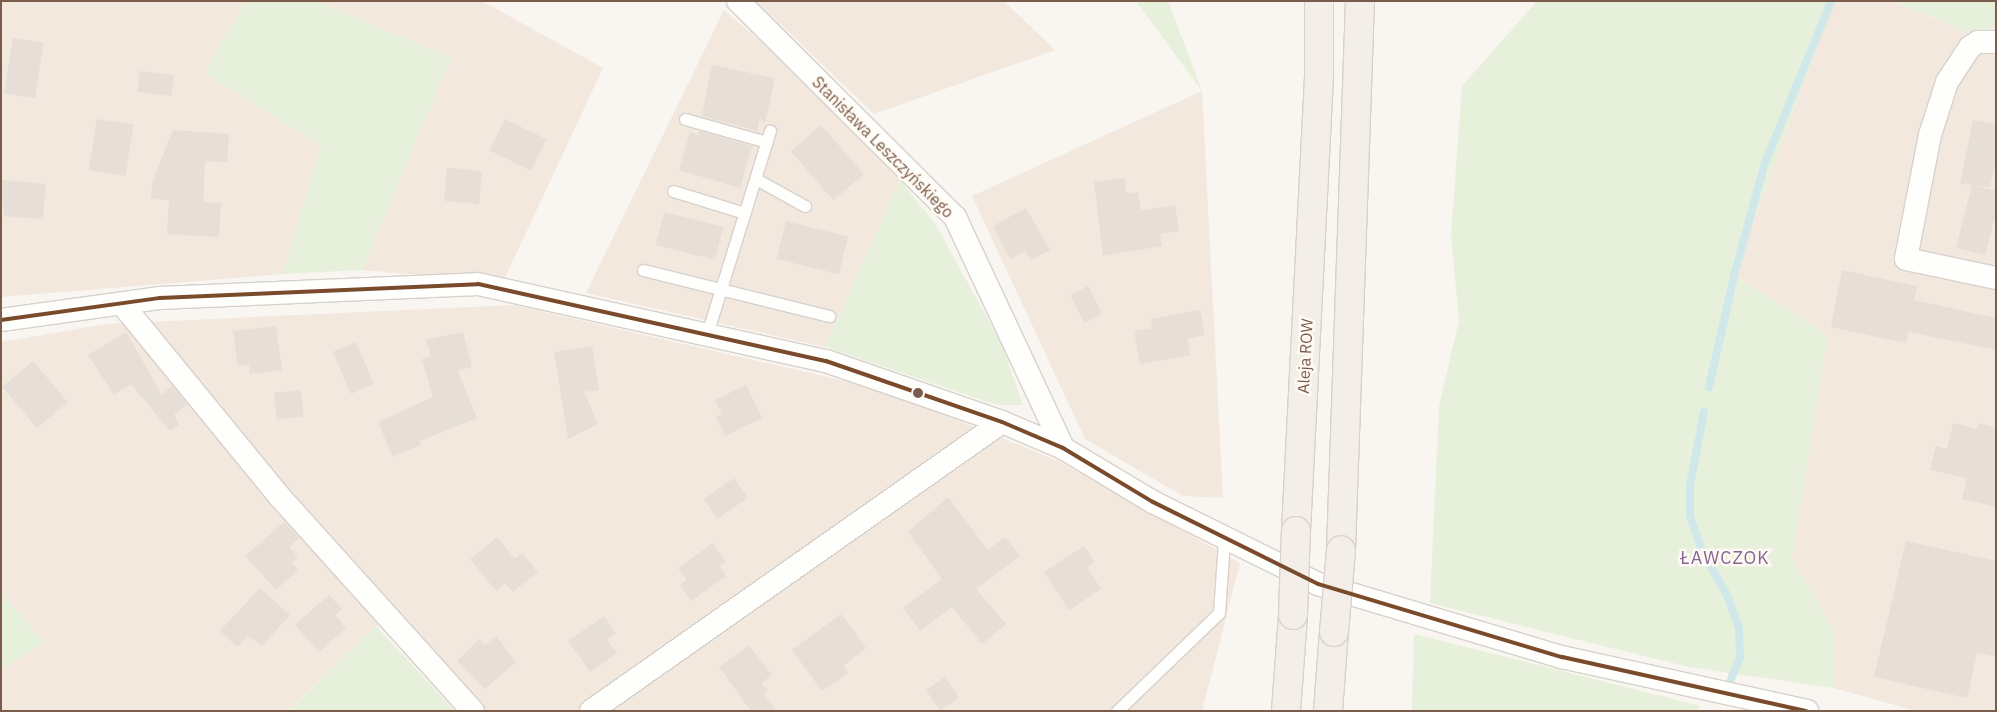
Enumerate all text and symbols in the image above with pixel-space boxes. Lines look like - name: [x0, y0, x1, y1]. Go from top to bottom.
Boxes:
- street label: Stanisława Leszczyńskiego: [808, 72, 958, 222]
- street label: Aleja ROW: [1293, 318, 1317, 394]
- unlabelled marker: [913, 388, 923, 398]
- district label: ŁAWCZOK: [1679, 547, 1771, 569]

